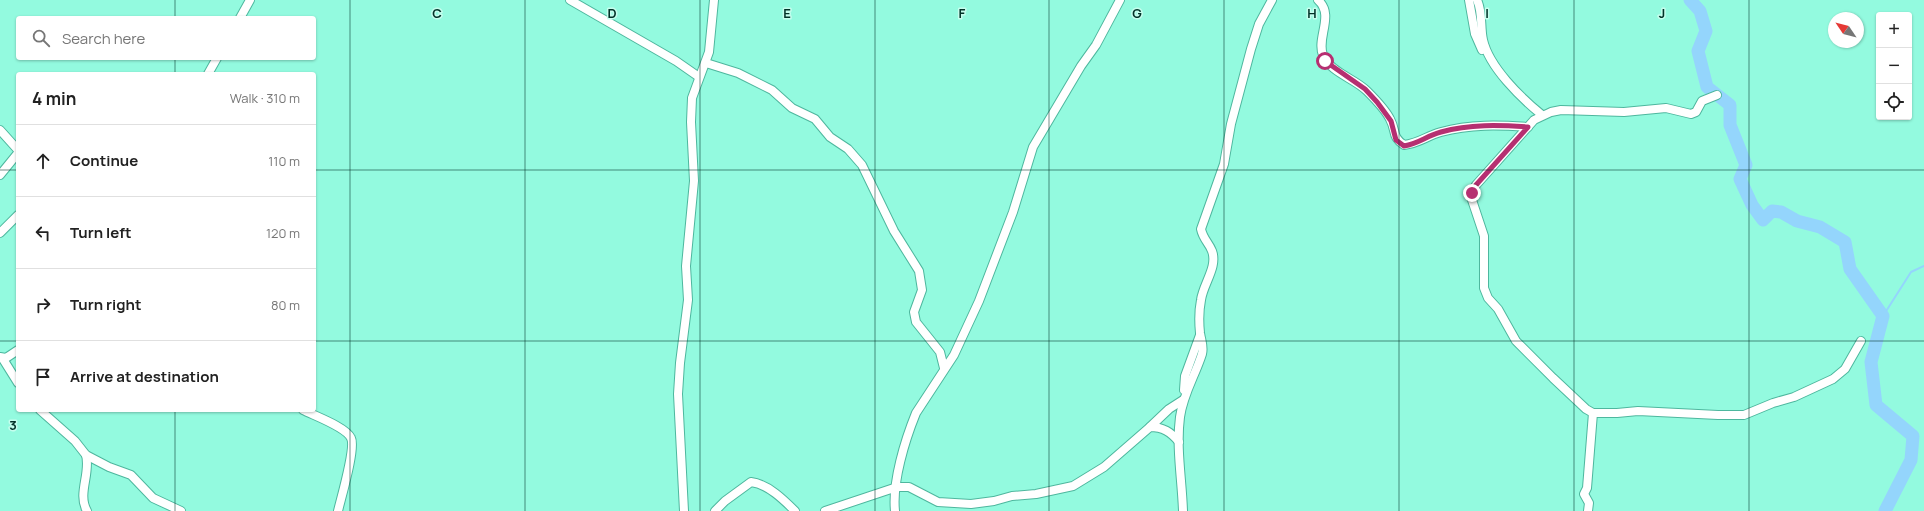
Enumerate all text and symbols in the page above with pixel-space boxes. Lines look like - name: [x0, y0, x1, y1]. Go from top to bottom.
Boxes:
- text: C: [432, 4, 442, 22]
- text: D: [607, 4, 617, 22]
- text: E: [783, 4, 791, 22]
- text: F: [959, 4, 966, 22]
- text: G: [1132, 4, 1142, 22]
- text: H: [1307, 4, 1317, 22]
- text: I: [1485, 4, 1489, 22]
- text: J: [1659, 4, 1665, 22]
- north arrow: [1828, 12, 1864, 48]
- map controls: [1876, 12, 1912, 120]
- button: +: [1876, 12, 1912, 48]
- search box: [16, 16, 316, 60]
- icon: search: [30, 27, 52, 49]
- text: Search here: [62, 28, 145, 49]
- button: −: [1876, 48, 1912, 84]
- route start: [1316, 52, 1334, 70]
- button: locate: [1876, 84, 1912, 120]
- text: 4 min: [32, 87, 76, 110]
- text: Walk · 310 m: [230, 89, 300, 107]
- icon: ahead: [32, 150, 54, 172]
- text: Continue: [70, 150, 138, 171]
- text: 110 m: [268, 152, 300, 170]
- route end: [1463, 184, 1481, 202]
- icon: left: [32, 222, 54, 244]
- text: Turn left: [70, 222, 132, 243]
- text: 120 m: [266, 224, 300, 242]
- icon: right: [32, 294, 54, 316]
- text: Turn right: [70, 294, 141, 315]
- text: 80 m: [271, 296, 300, 314]
- icon: arrive: [32, 366, 54, 388]
- text: Arrive at destination: [70, 366, 219, 387]
- text: 3: [9, 416, 17, 434]

